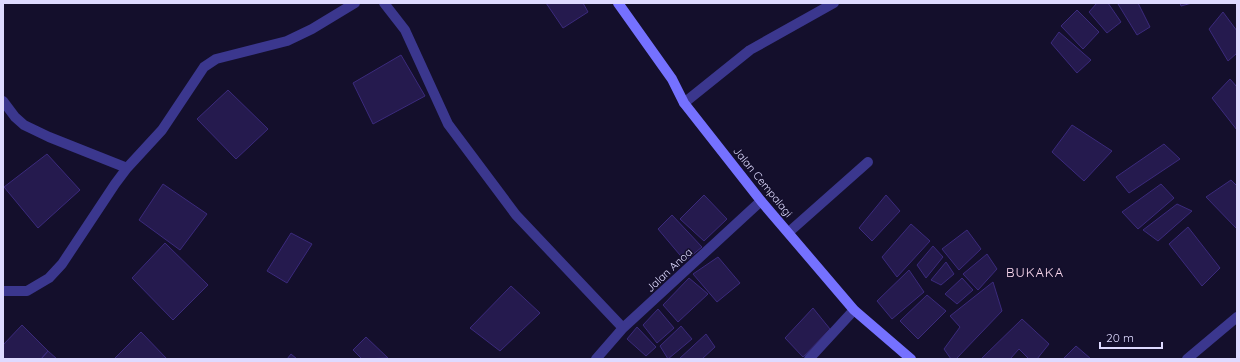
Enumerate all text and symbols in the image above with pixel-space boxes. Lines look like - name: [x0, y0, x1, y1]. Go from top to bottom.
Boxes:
- street label: Jalan Cempalagi: [730, 144, 796, 220]
- street label: Jalan Anoa: [643, 245, 695, 295]
- district label: BUKAKA: [1006, 264, 1064, 280]
- scale bar: [1100, 324, 1162, 350]
- text: 20 m: [1106, 330, 1134, 345]

